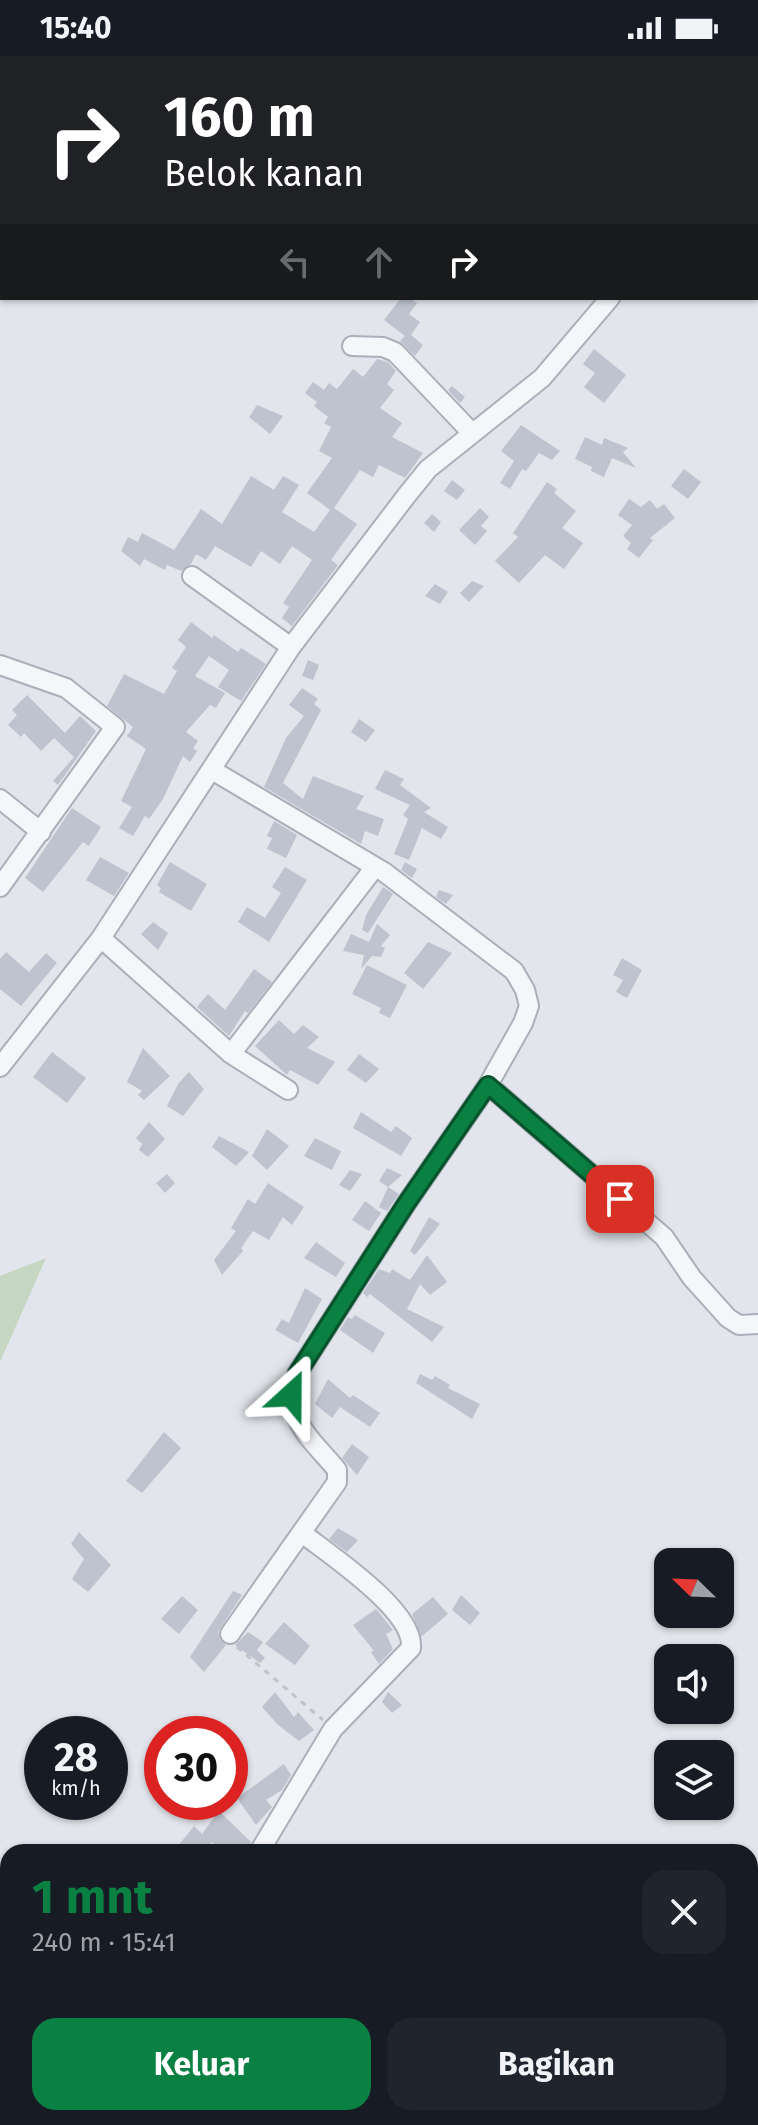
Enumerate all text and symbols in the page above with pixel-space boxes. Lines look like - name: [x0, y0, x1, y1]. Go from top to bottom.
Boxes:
- text: 15:40: [40, 10, 112, 46]
- text: 160 m: [164, 84, 315, 151]
- icon: right: [32, 88, 136, 192]
- text: Belok kanan: [164, 152, 364, 196]
- icon: left: [273, 240, 317, 284]
- icon: ahead: [357, 240, 401, 284]
- icon: right: [441, 240, 485, 284]
- pin: [586, 1165, 654, 1233]
- icon: arrive: [598, 1177, 642, 1221]
- position arrow: [249, 1353, 333, 1437]
- north arrow: [654, 1548, 734, 1628]
- map controls: [654, 1548, 734, 1820]
- button: sound: [654, 1644, 734, 1724]
- speed limit sign: 30: [144, 1716, 248, 1820]
- text: 28: [54, 1734, 98, 1782]
- button: layers: [654, 1740, 734, 1820]
- text: km/h: [51, 1776, 101, 1800]
- text: 1 mnt: [32, 1868, 152, 1926]
- button: close: [642, 1870, 726, 1954]
- text: 240 m · 15:41: [32, 1927, 176, 1958]
- button: Keluar: [32, 2018, 371, 2110]
- button: Bagikan: [387, 2018, 726, 2110]

